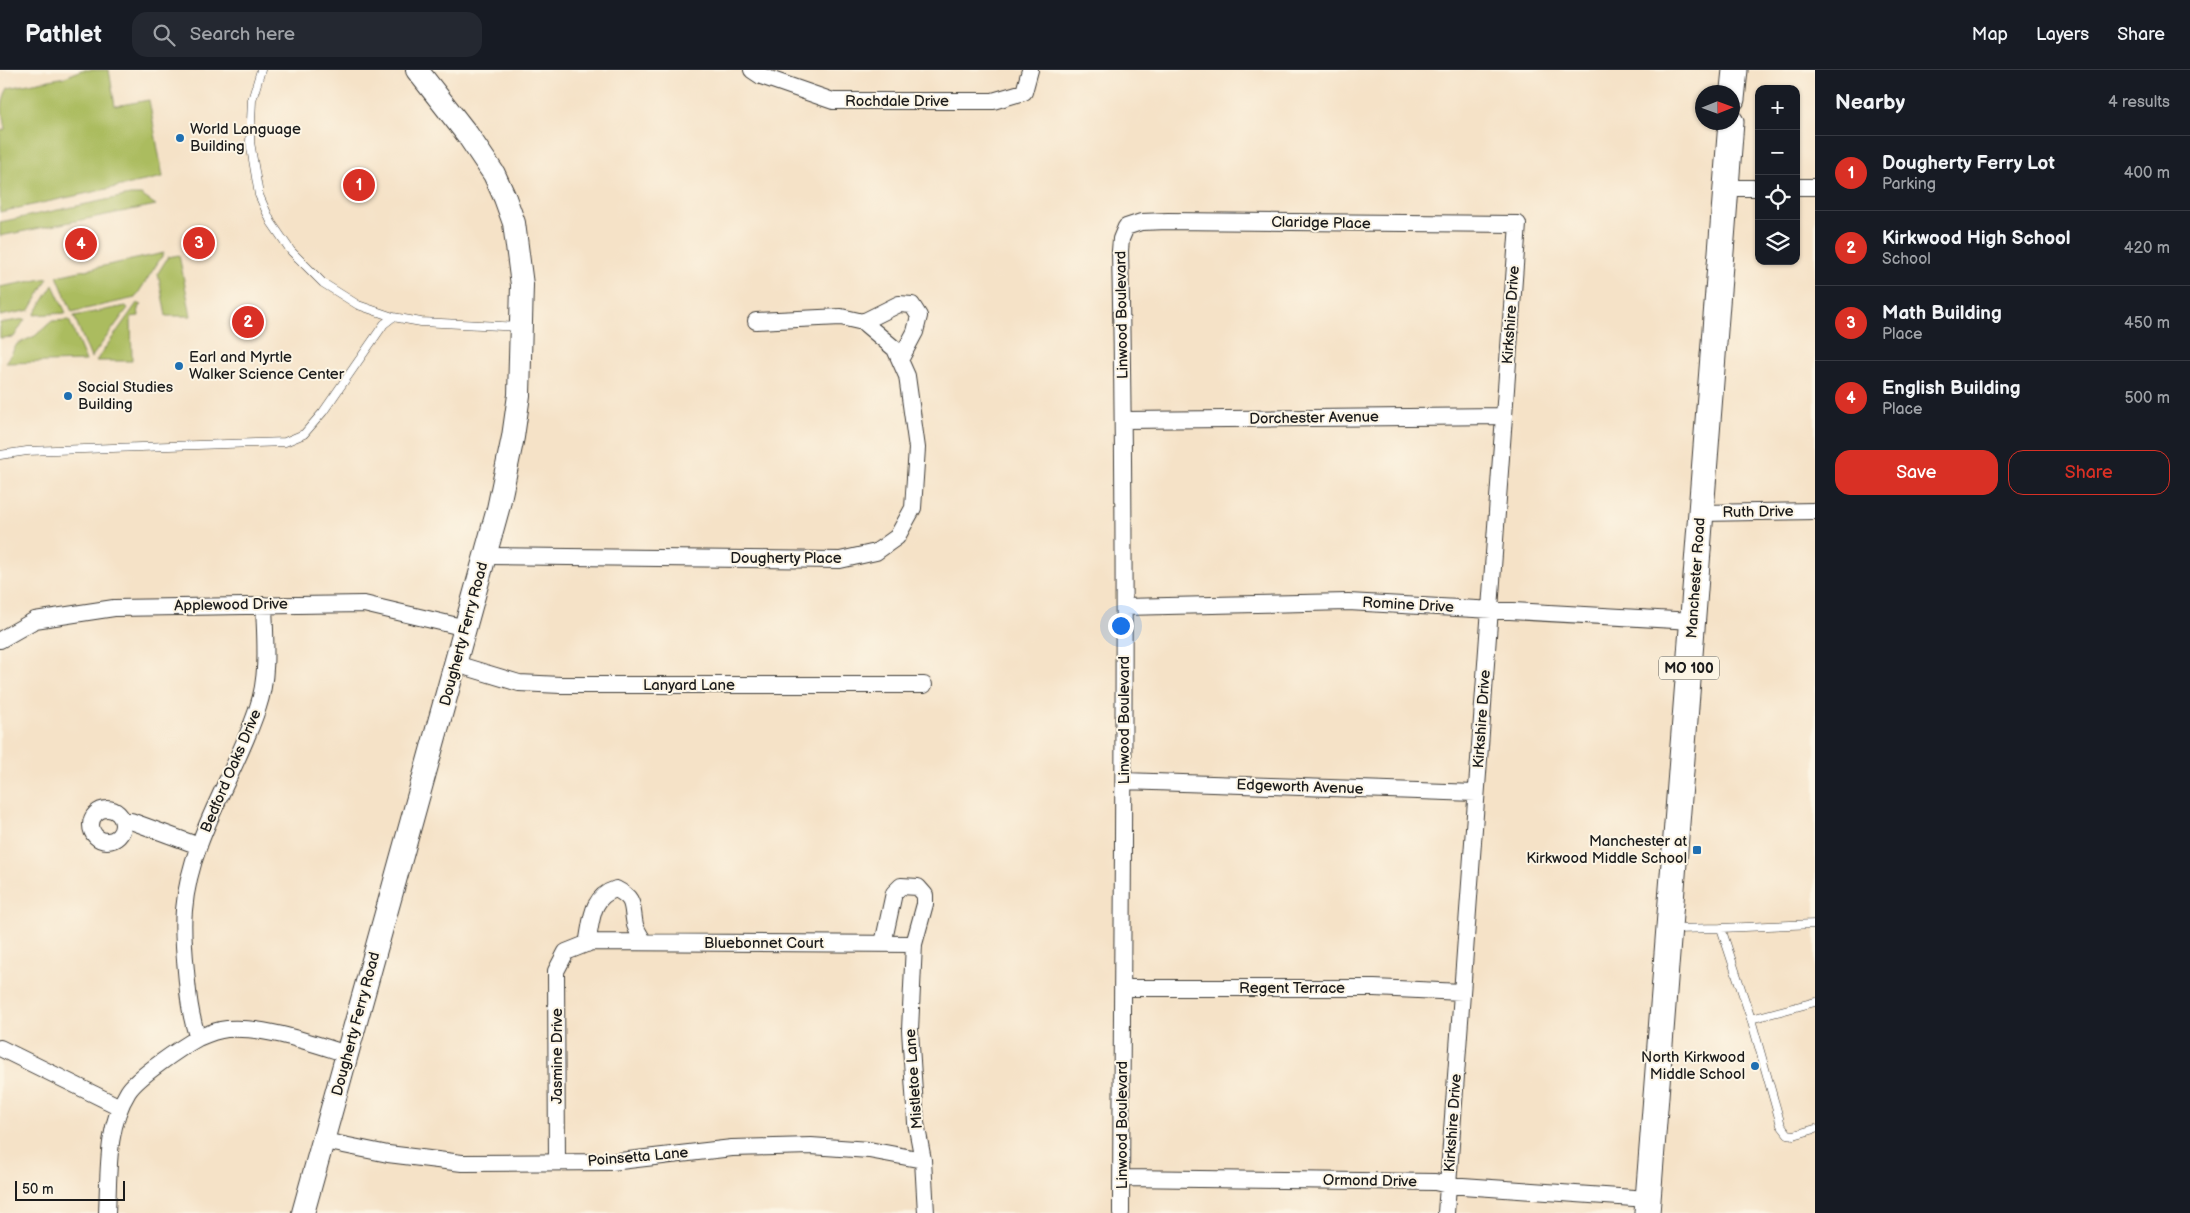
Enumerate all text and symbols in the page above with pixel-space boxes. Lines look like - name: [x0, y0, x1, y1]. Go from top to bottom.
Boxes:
- search box: [132, 12, 482, 57]
- text: Pathlet: [25, 20, 102, 49]
- icon: search: [150, 21, 178, 49]
- text: Search here: [190, 23, 295, 46]
- text: Map: [1972, 24, 2008, 45]
- text: Layers: [2036, 24, 2089, 45]
- text: Share: [2117, 24, 2165, 45]
- north arrow: [1695, 85, 1740, 130]
- map controls: [1755, 85, 1800, 265]
- button: +: [1755, 85, 1800, 130]
- text: Nearby: [1835, 90, 1905, 115]
- street label: Rochdale Drive: [845, 92, 949, 111]
- text: 4 results: [2108, 93, 2170, 112]
- place label: World Language Building: [190, 120, 301, 156]
- button: −: [1755, 130, 1800, 175]
- marker: World Language Building: [174, 132, 186, 144]
- text: Dougherty Ferry Lot: [1882, 152, 2055, 175]
- text: 1: [1848, 164, 1854, 183]
- text: 400 m: [2124, 164, 2170, 183]
- pin: 1: [343, 166, 375, 204]
- button: locate: [1755, 175, 1800, 220]
- text: Parking: [1882, 175, 1936, 194]
- street label: Claridge Place: [1271, 213, 1371, 233]
- button: layers: [1755, 220, 1800, 265]
- pin: 3: [183, 224, 215, 262]
- pin: 4: [65, 225, 97, 263]
- text: Kirkwood High School: [1882, 227, 2071, 250]
- text: 2: [1846, 239, 1856, 258]
- text: 420 m: [2124, 239, 2170, 258]
- text: School: [1882, 250, 1931, 269]
- street label: Linwood Boulevard: [1111, 251, 1133, 379]
- street label: Kirkshire Drive: [1498, 265, 1524, 365]
- text: Math Building: [1882, 302, 2002, 325]
- pin: 2: [232, 303, 264, 341]
- text: 3: [1846, 314, 1856, 333]
- text: 450 m: [2124, 314, 2170, 333]
- text: Place: [1882, 325, 1923, 344]
- place label: Earl and Myrtle Walker Science Center: [189, 348, 345, 384]
- marker: Earl and Myrtle Walker Science Center: [173, 360, 185, 372]
- text: English Building: [1882, 377, 2021, 400]
- place label: Social Studies Building: [78, 378, 174, 414]
- text: 4: [1846, 389, 1856, 408]
- text: 500 m: [2124, 389, 2170, 408]
- marker: Social Studies Building: [62, 390, 74, 402]
- text: Place: [1882, 400, 1923, 419]
- street label: Dorchester Avenue: [1249, 407, 1379, 429]
- button: Save: [1835, 450, 1998, 495]
- button: Share: [2008, 450, 2170, 495]
- street label: Ruth Drive: [1722, 502, 1794, 522]
- street label: Manchester Road: [1682, 517, 1710, 639]
- street label: Dougherty Place: [730, 549, 842, 568]
- street label: Dougherty Ferry Road: [436, 560, 492, 708]
- street label: Romine Drive: [1362, 593, 1454, 617]
- street label: Applewood Drive: [174, 595, 288, 615]
- your location: [1108, 613, 1134, 639]
- street label: Linwood Boulevard: [1115, 656, 1134, 784]
- road number: MO 100: [1659, 656, 1719, 680]
- street label: Kirkshire Drive: [1469, 669, 1495, 769]
- street label: Lanyard Lane: [643, 676, 735, 695]
- street label: Bedford Oaks Drive: [196, 706, 266, 835]
- street label: Edgeworth Avenue: [1236, 775, 1364, 799]
- place label: Manchester at Kirkwood Middle School: [1526, 832, 1687, 868]
- marker: Manchester at Kirkwood Middle School: [1691, 844, 1703, 856]
- street label: Bluebonnet Court: [704, 934, 824, 953]
- street label: Dougherty Ferry Road: [328, 950, 384, 1098]
- street label: Regent Terrace: [1239, 979, 1345, 998]
- street label: Jasmine Drive: [548, 1008, 567, 1104]
- street label: Mistletoe Lane: [901, 1028, 927, 1130]
- place label: North Kirkwood Middle School: [1641, 1048, 1745, 1084]
- marker: North Kirkwood Middle School: [1749, 1060, 1761, 1072]
- street label: Linwood Boulevard: [1113, 1061, 1132, 1189]
- street label: Kirkshire Drive: [1440, 1073, 1466, 1173]
- street label: Poinsetta Lane: [587, 1143, 689, 1171]
- street label: Ormond Drive: [1323, 1171, 1417, 1191]
- scale bar: [15, 1178, 125, 1201]
- text: 50 m: [22, 1181, 54, 1198]

